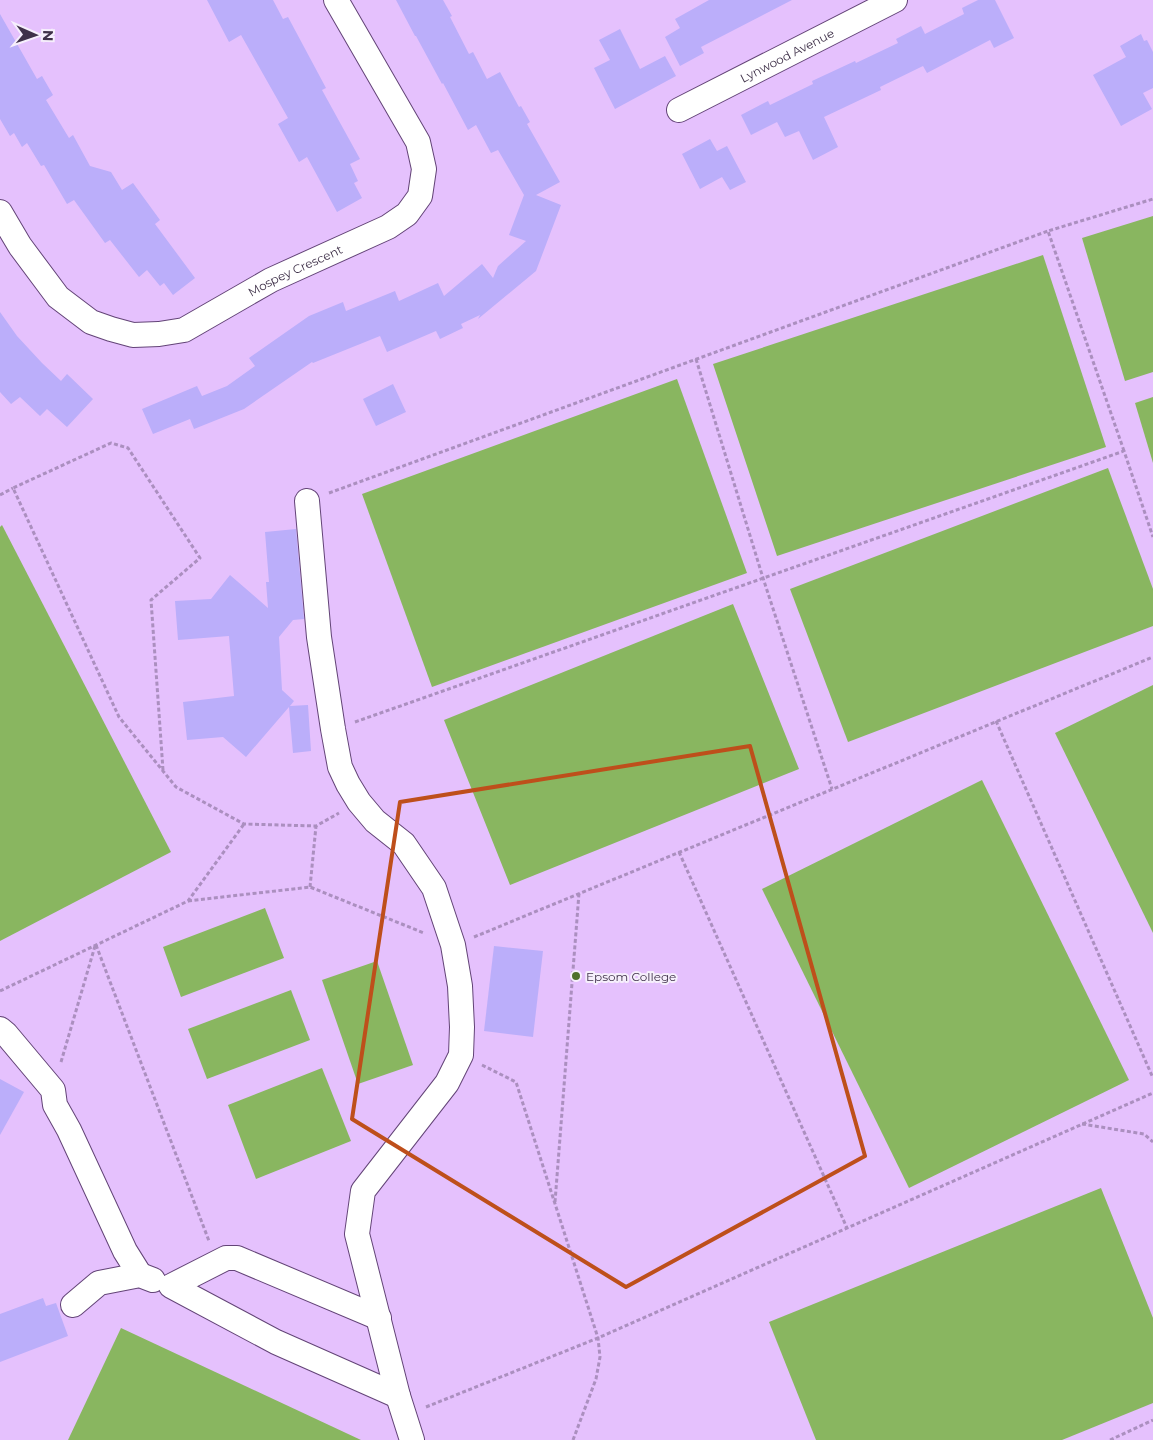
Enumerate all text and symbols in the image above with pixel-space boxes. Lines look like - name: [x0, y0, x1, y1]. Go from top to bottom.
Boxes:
- north arrow: [10, 10, 60, 60]
- street label: Lynwood Avenue: [737, 25, 836, 85]
- text: N: [39, 29, 57, 41]
- street label: Mospey Crescent: [245, 241, 345, 299]
- place label: Epsom College: [586, 969, 676, 984]
- marker: Epsom College: [570, 970, 582, 982]

